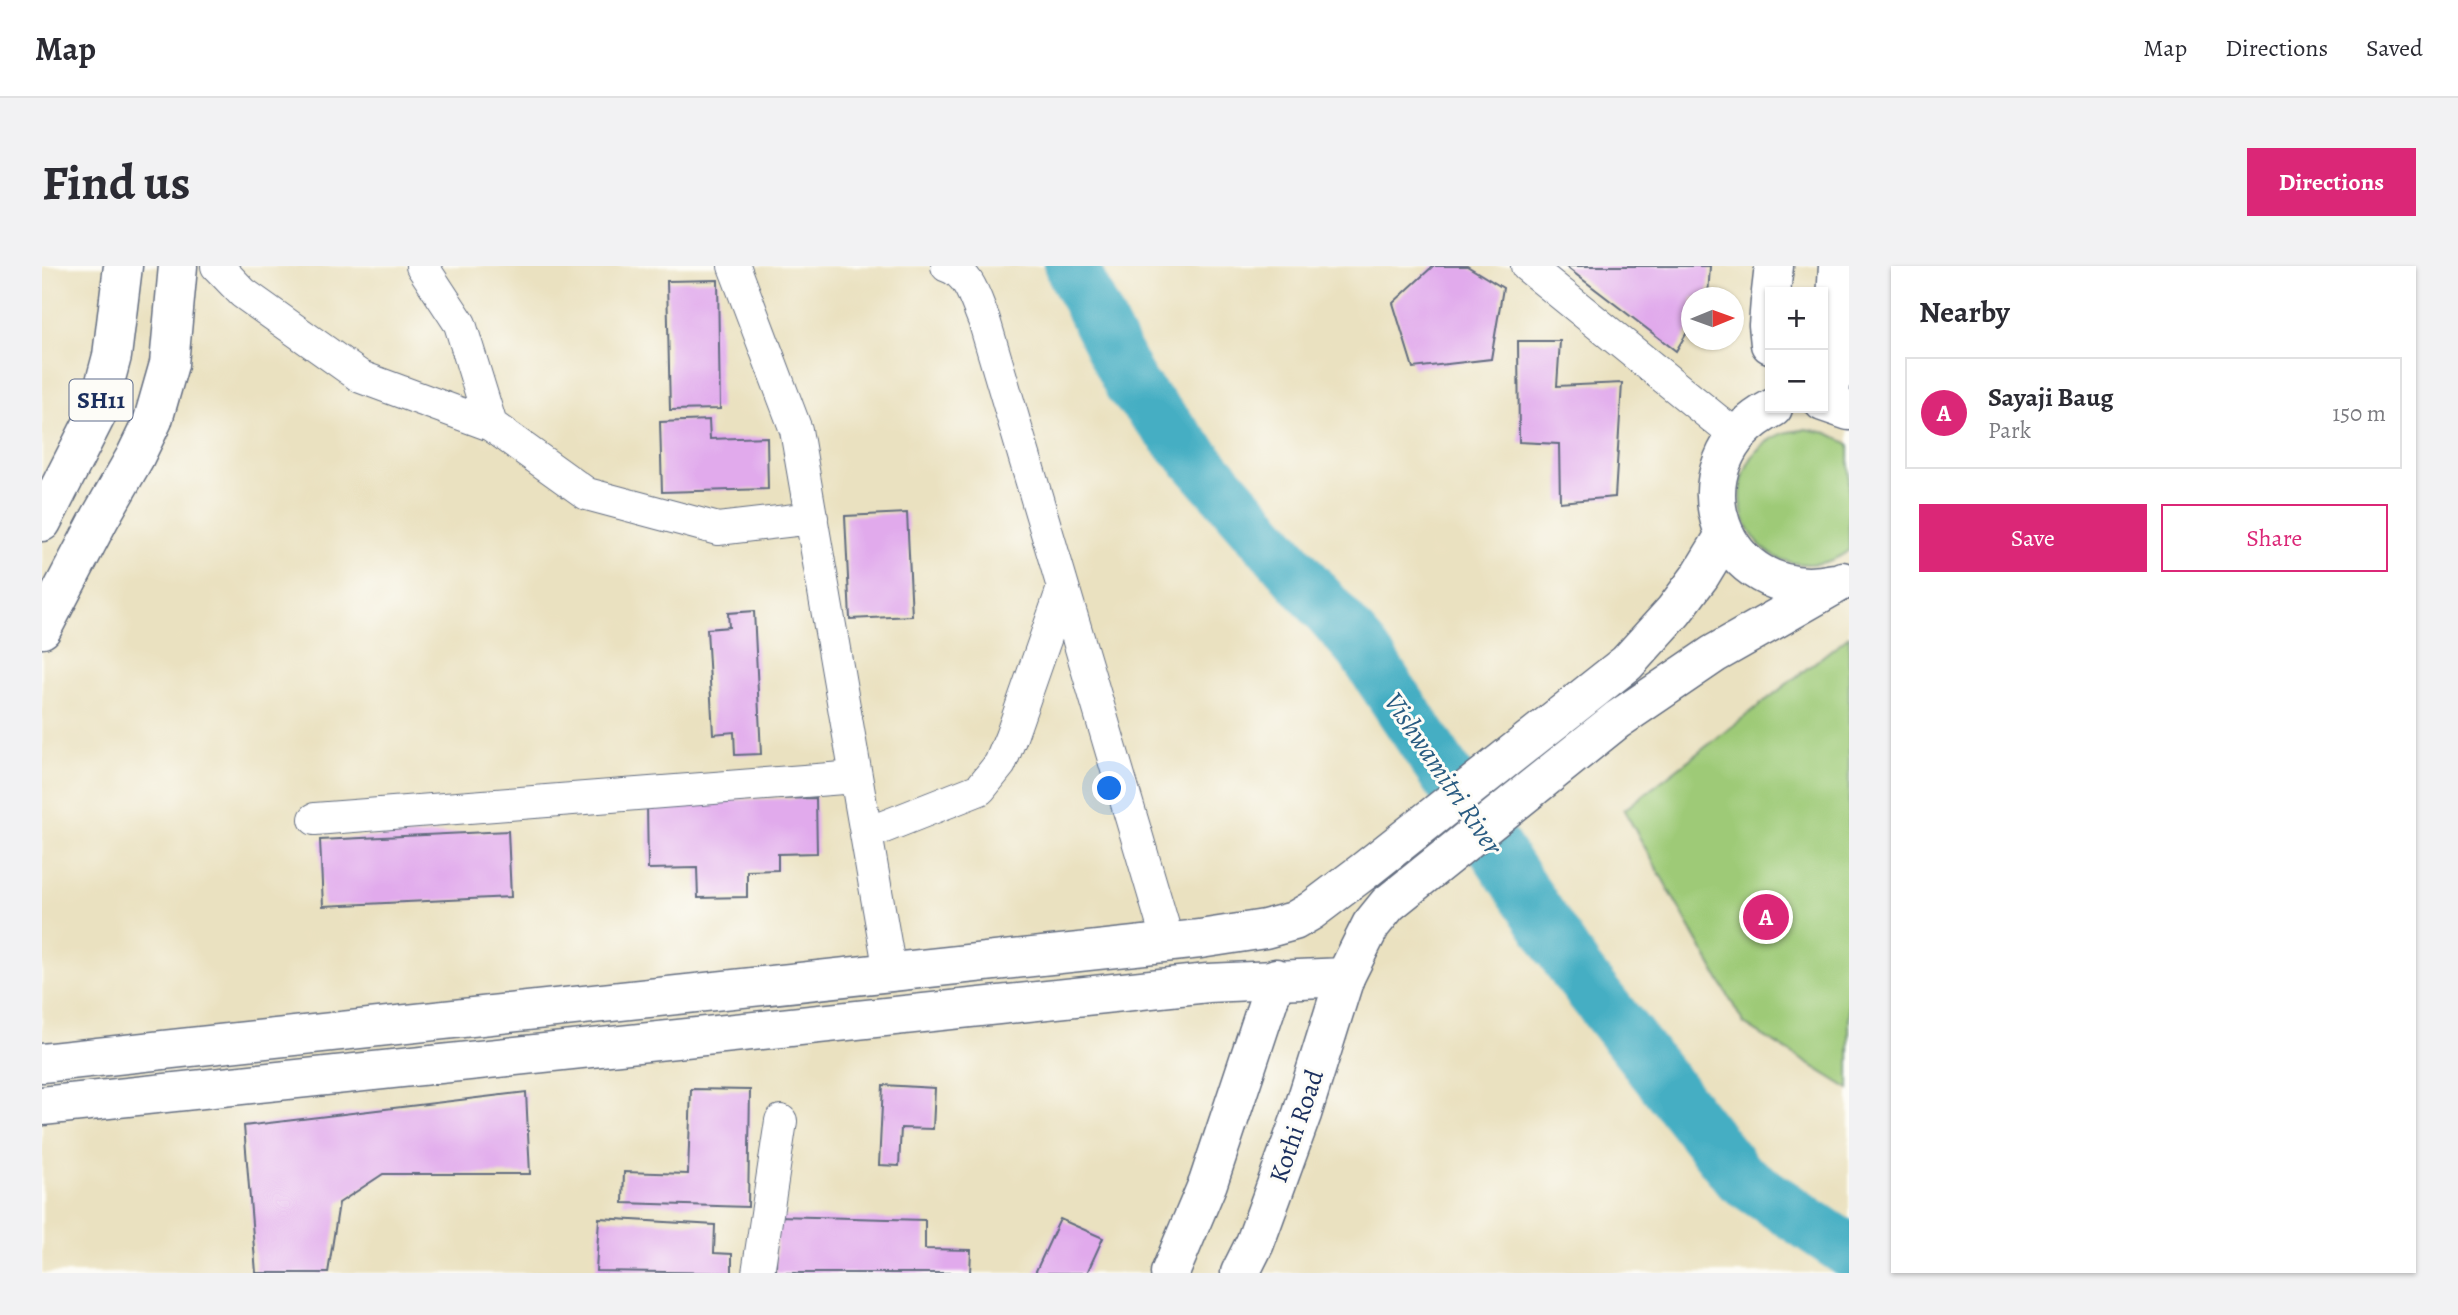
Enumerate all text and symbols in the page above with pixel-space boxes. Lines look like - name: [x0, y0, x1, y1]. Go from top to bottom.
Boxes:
- text: Map: [35, 26, 96, 71]
- text: Map: [2143, 32, 2187, 64]
- text: Directions: [2225, 32, 2328, 64]
- text: Saved: [2366, 32, 2423, 64]
- button: Directions: [2247, 148, 2416, 216]
- text: Find us: [42, 149, 190, 216]
- north arrow: [1681, 287, 1744, 350]
- map controls: [1765, 287, 1828, 413]
- button: +: [1765, 287, 1828, 350]
- text: Nearby: [1919, 292, 2010, 332]
- button: −: [1765, 350, 1828, 413]
- road number: SH11: [70, 380, 132, 420]
- text: Sayaji Baug: [1988, 380, 2114, 415]
- text: A: [1937, 398, 1951, 429]
- text: 150 m: [2332, 398, 2386, 429]
- text: Park: [1988, 415, 2031, 446]
- button: Save: [1919, 504, 2147, 572]
- button: Share: [2161, 504, 2388, 572]
- water label: Vishwamitri River: [1375, 685, 1512, 863]
- your location: [1092, 771, 1126, 805]
- pin: A: [1743, 891, 1789, 943]
- street label: Kothi Road: [1261, 1065, 1332, 1187]

